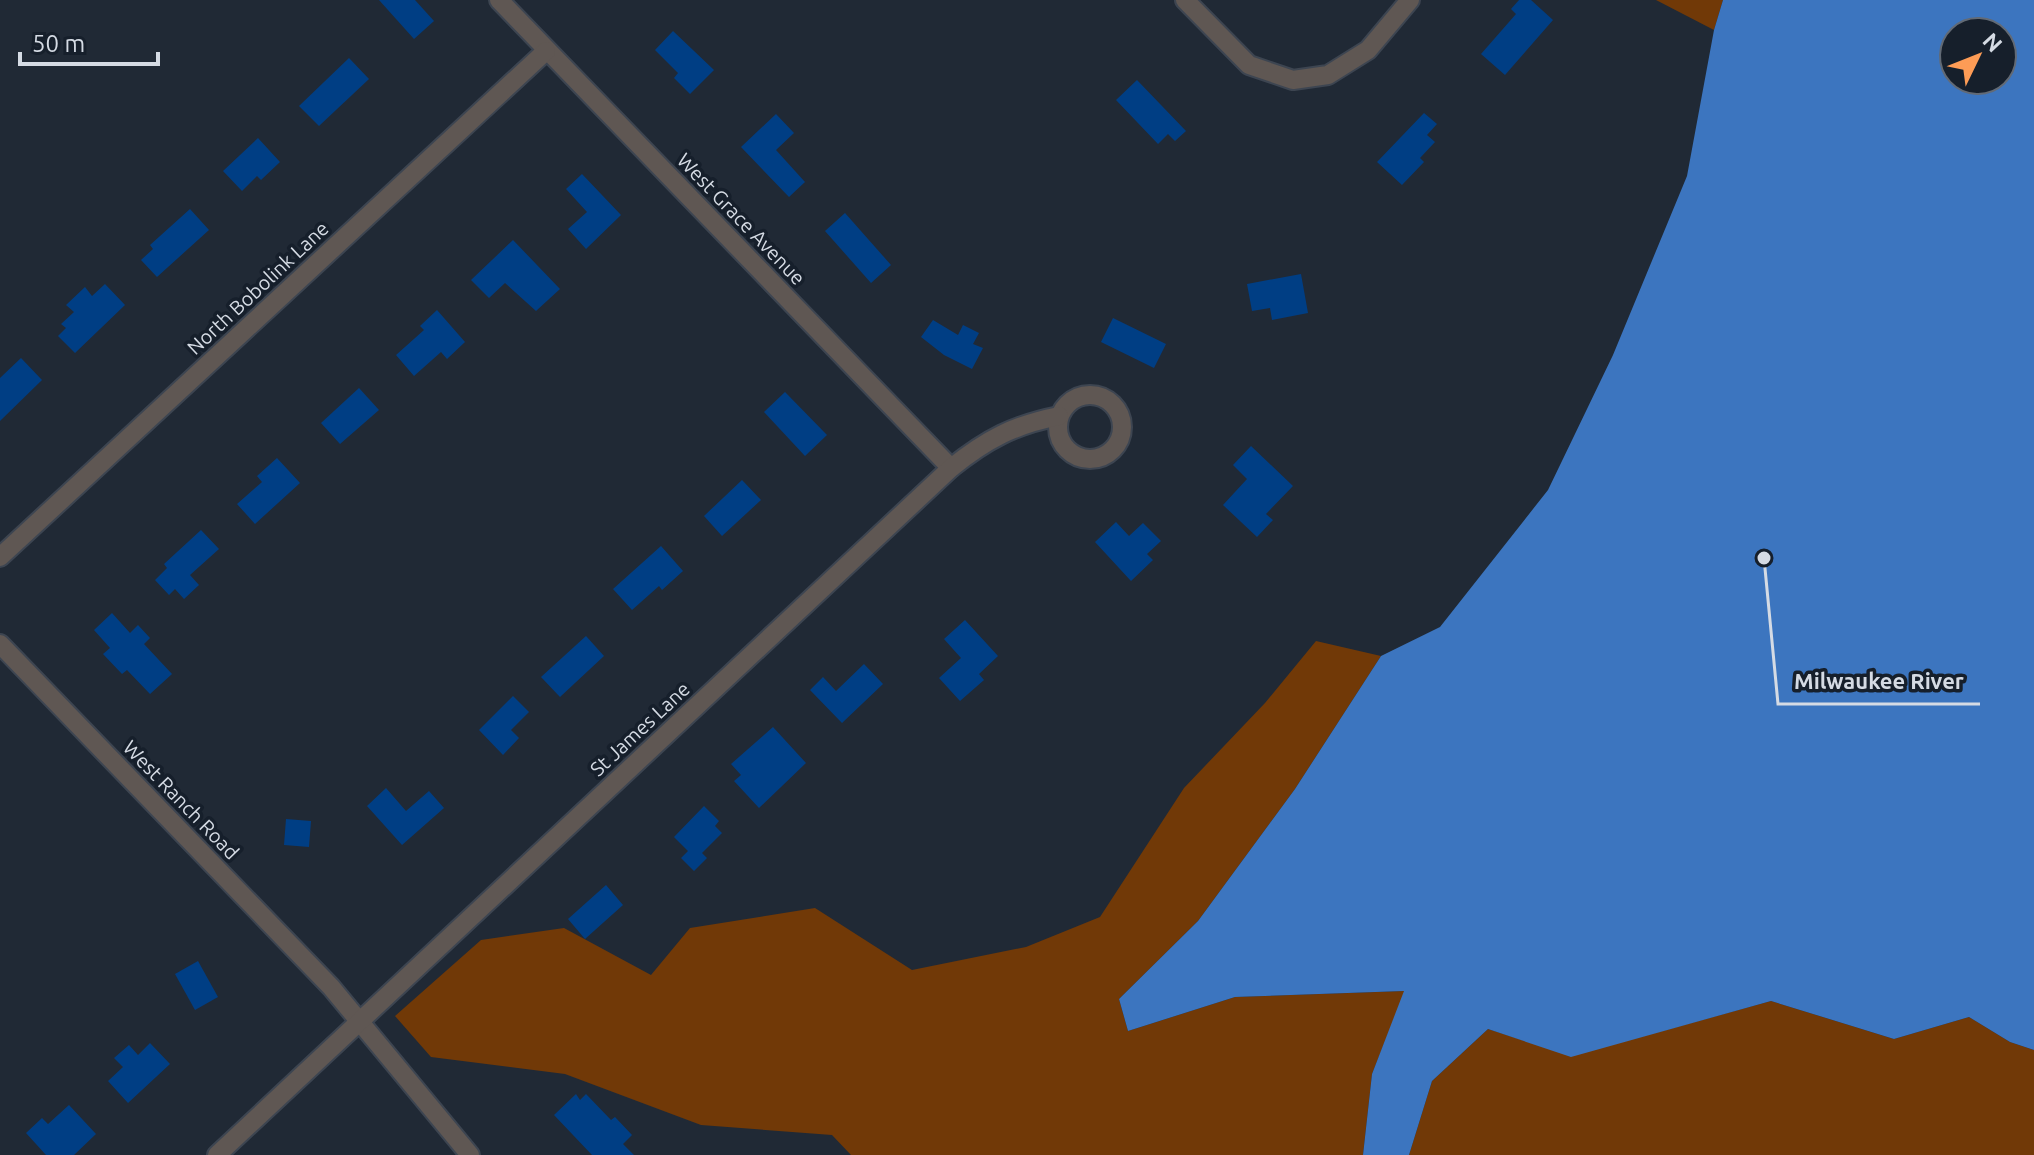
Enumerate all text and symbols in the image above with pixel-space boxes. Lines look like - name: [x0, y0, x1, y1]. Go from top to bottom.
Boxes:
- scale bar: [20, 16, 158, 66]
- north arrow: [1938, 16, 2018, 96]
- text: N: [1978, 27, 2008, 57]
- text: 50 m: [32, 30, 85, 57]
- street label: West Grace Avenue: [673, 148, 810, 289]
- street label: North Bobolink Lane: [182, 216, 333, 359]
- callout: Milwaukee River: [1778, 658, 1980, 704]
- text: Milwaukee River: [1794, 668, 1964, 693]
- street label: St James Lane: [585, 677, 694, 781]
- street label: West Ranch Road: [119, 736, 244, 864]

